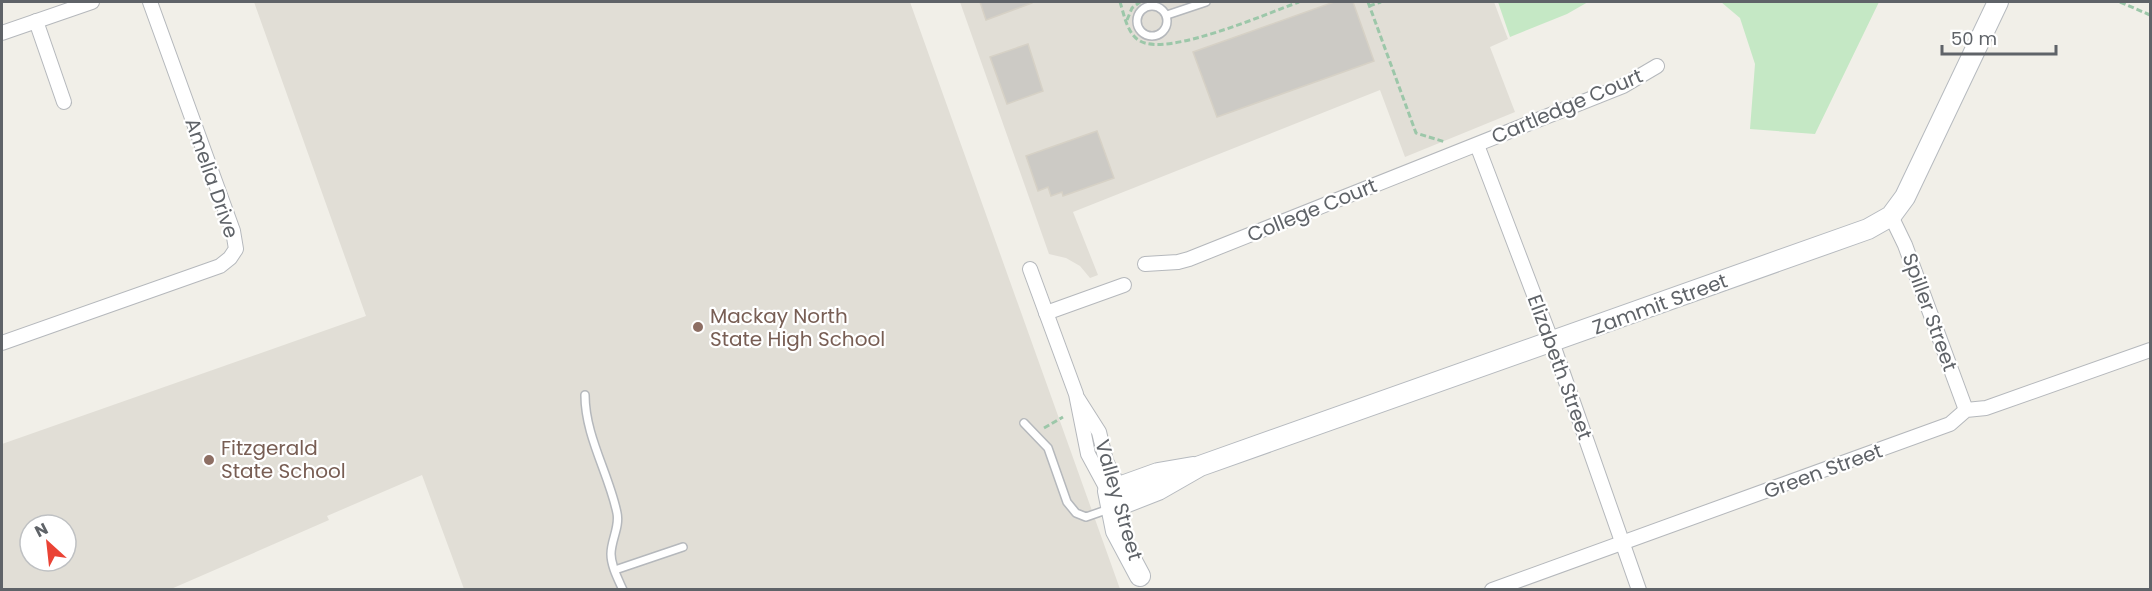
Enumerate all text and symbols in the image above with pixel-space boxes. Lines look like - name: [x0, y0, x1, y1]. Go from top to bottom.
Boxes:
- scale bar: [1942, 18, 2056, 56]
- text: 50 m: [1951, 26, 1997, 51]
- street label: Cartledge Court: [1487, 62, 1647, 150]
- street label: Amelia Drive: [178, 114, 246, 242]
- street label: College Court: [1243, 171, 1381, 249]
- street label: Spiller Street: [1896, 249, 1964, 375]
- street label: Zammit Street: [1589, 267, 1731, 341]
- street label: Elizabeth Street: [1521, 291, 1599, 443]
- place label: Mackay North State High School: [710, 302, 885, 353]
- marker: Mackay North State High School: [691, 320, 705, 334]
- place label: Fitzgerald State School: [221, 434, 346, 485]
- street label: Valley Street: [1088, 436, 1150, 564]
- street label: Green Street: [1760, 437, 1886, 505]
- marker: Fitzgerald State School: [202, 453, 216, 467]
- north arrow: [18, 513, 78, 573]
- text: N: [31, 517, 52, 543]

